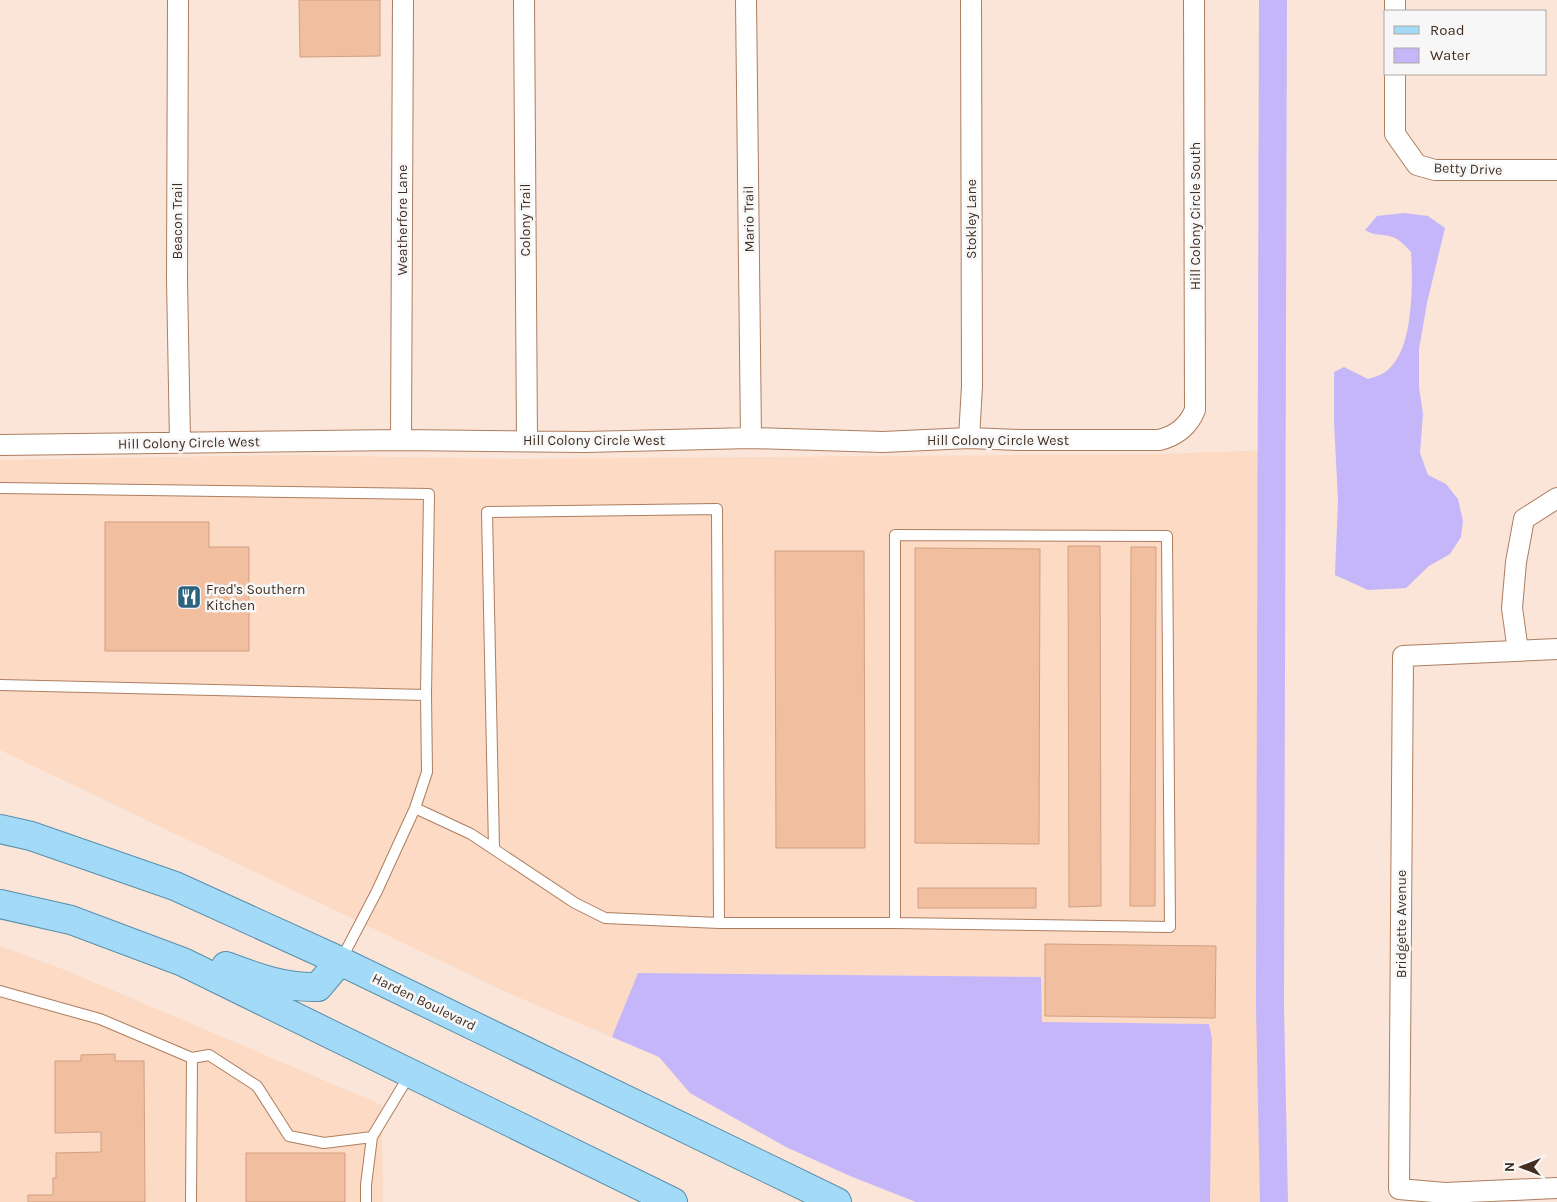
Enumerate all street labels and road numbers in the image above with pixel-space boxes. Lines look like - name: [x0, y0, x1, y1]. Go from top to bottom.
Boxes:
- street label: Hill Colony Circle South: [1187, 142, 1204, 290]
- street label: Betty Drive: [1433, 159, 1503, 179]
- street label: Weatherfore Lane: [394, 165, 411, 275]
- street label: Stokley Lane: [963, 179, 980, 259]
- street label: Beacon Trail: [169, 182, 186, 260]
- street label: Colony Trail: [517, 184, 534, 256]
- street label: Mario Trail: [740, 186, 758, 252]
- street label: Hill Colony Circle West: [523, 432, 665, 449]
- street label: Hill Colony Circle West: [927, 432, 1069, 449]
- street label: Hill Colony Circle West: [118, 433, 260, 453]
- street label: Bridgette Avenue: [1393, 870, 1410, 978]
- street label: Harden Boulevard: [369, 969, 479, 1035]

